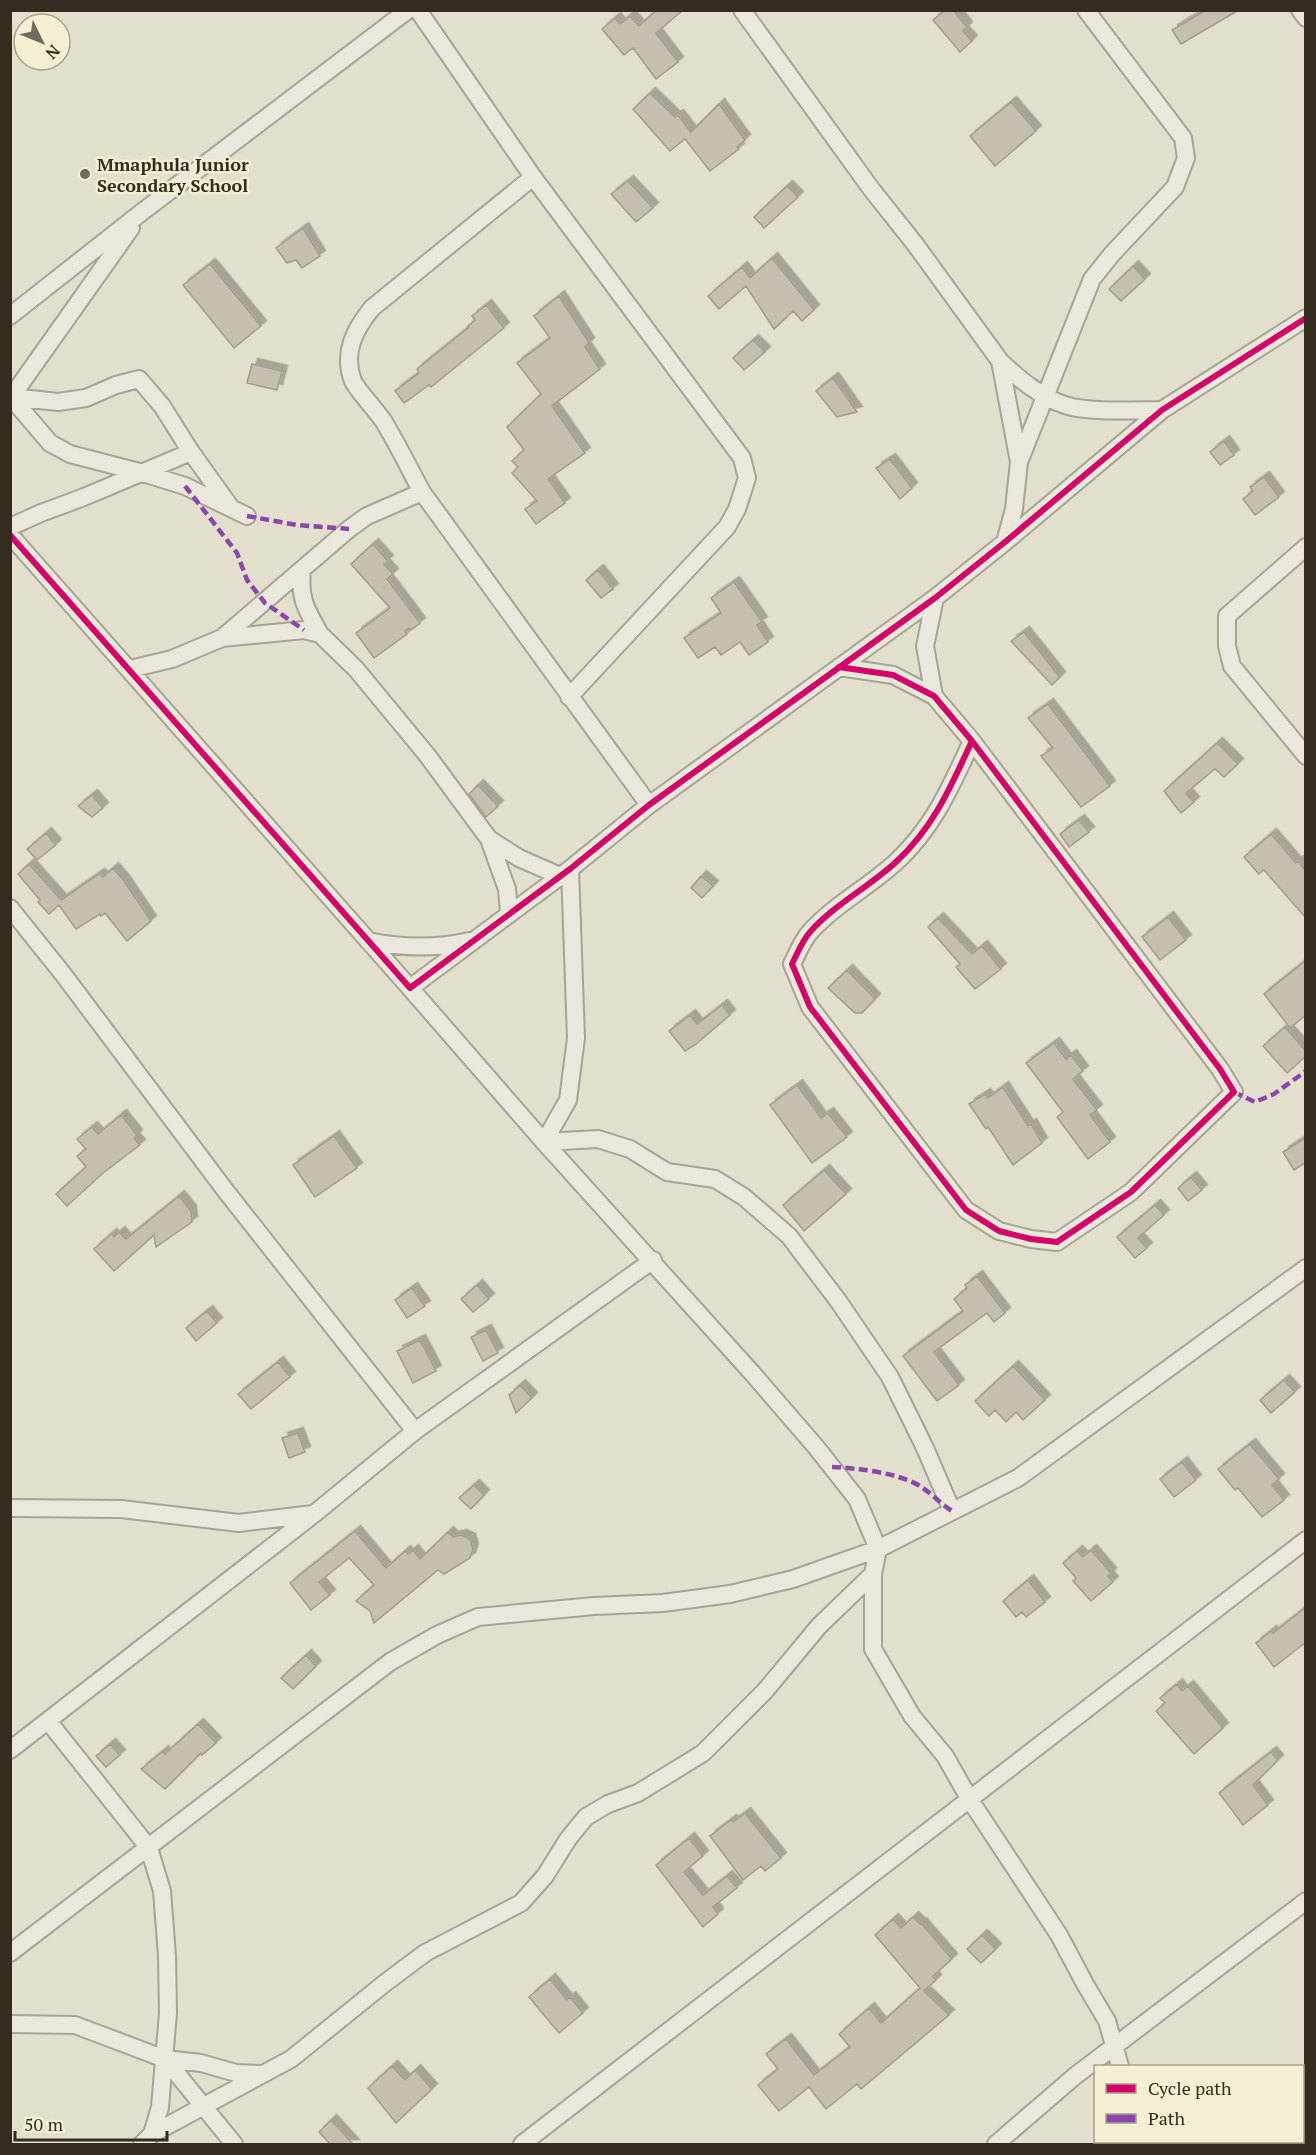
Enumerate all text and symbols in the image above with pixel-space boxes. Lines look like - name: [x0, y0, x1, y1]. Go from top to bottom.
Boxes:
- north arrow: [12, 12, 72, 72]
- text: N: [41, 40, 65, 64]
- place label: Mmaphula Junior Secondary School: [97, 152, 249, 197]
- marker: Mmaphula Junior Secondary School: [78, 167, 92, 181]
- legend: [1094, 2065, 1304, 2143]
- text: Cycle path: [1148, 2076, 1232, 2100]
- scale bar: [15, 2104, 166, 2142]
- text: Path: [1148, 2106, 1185, 2130]
- text: 50 m: [24, 2112, 64, 2136]

